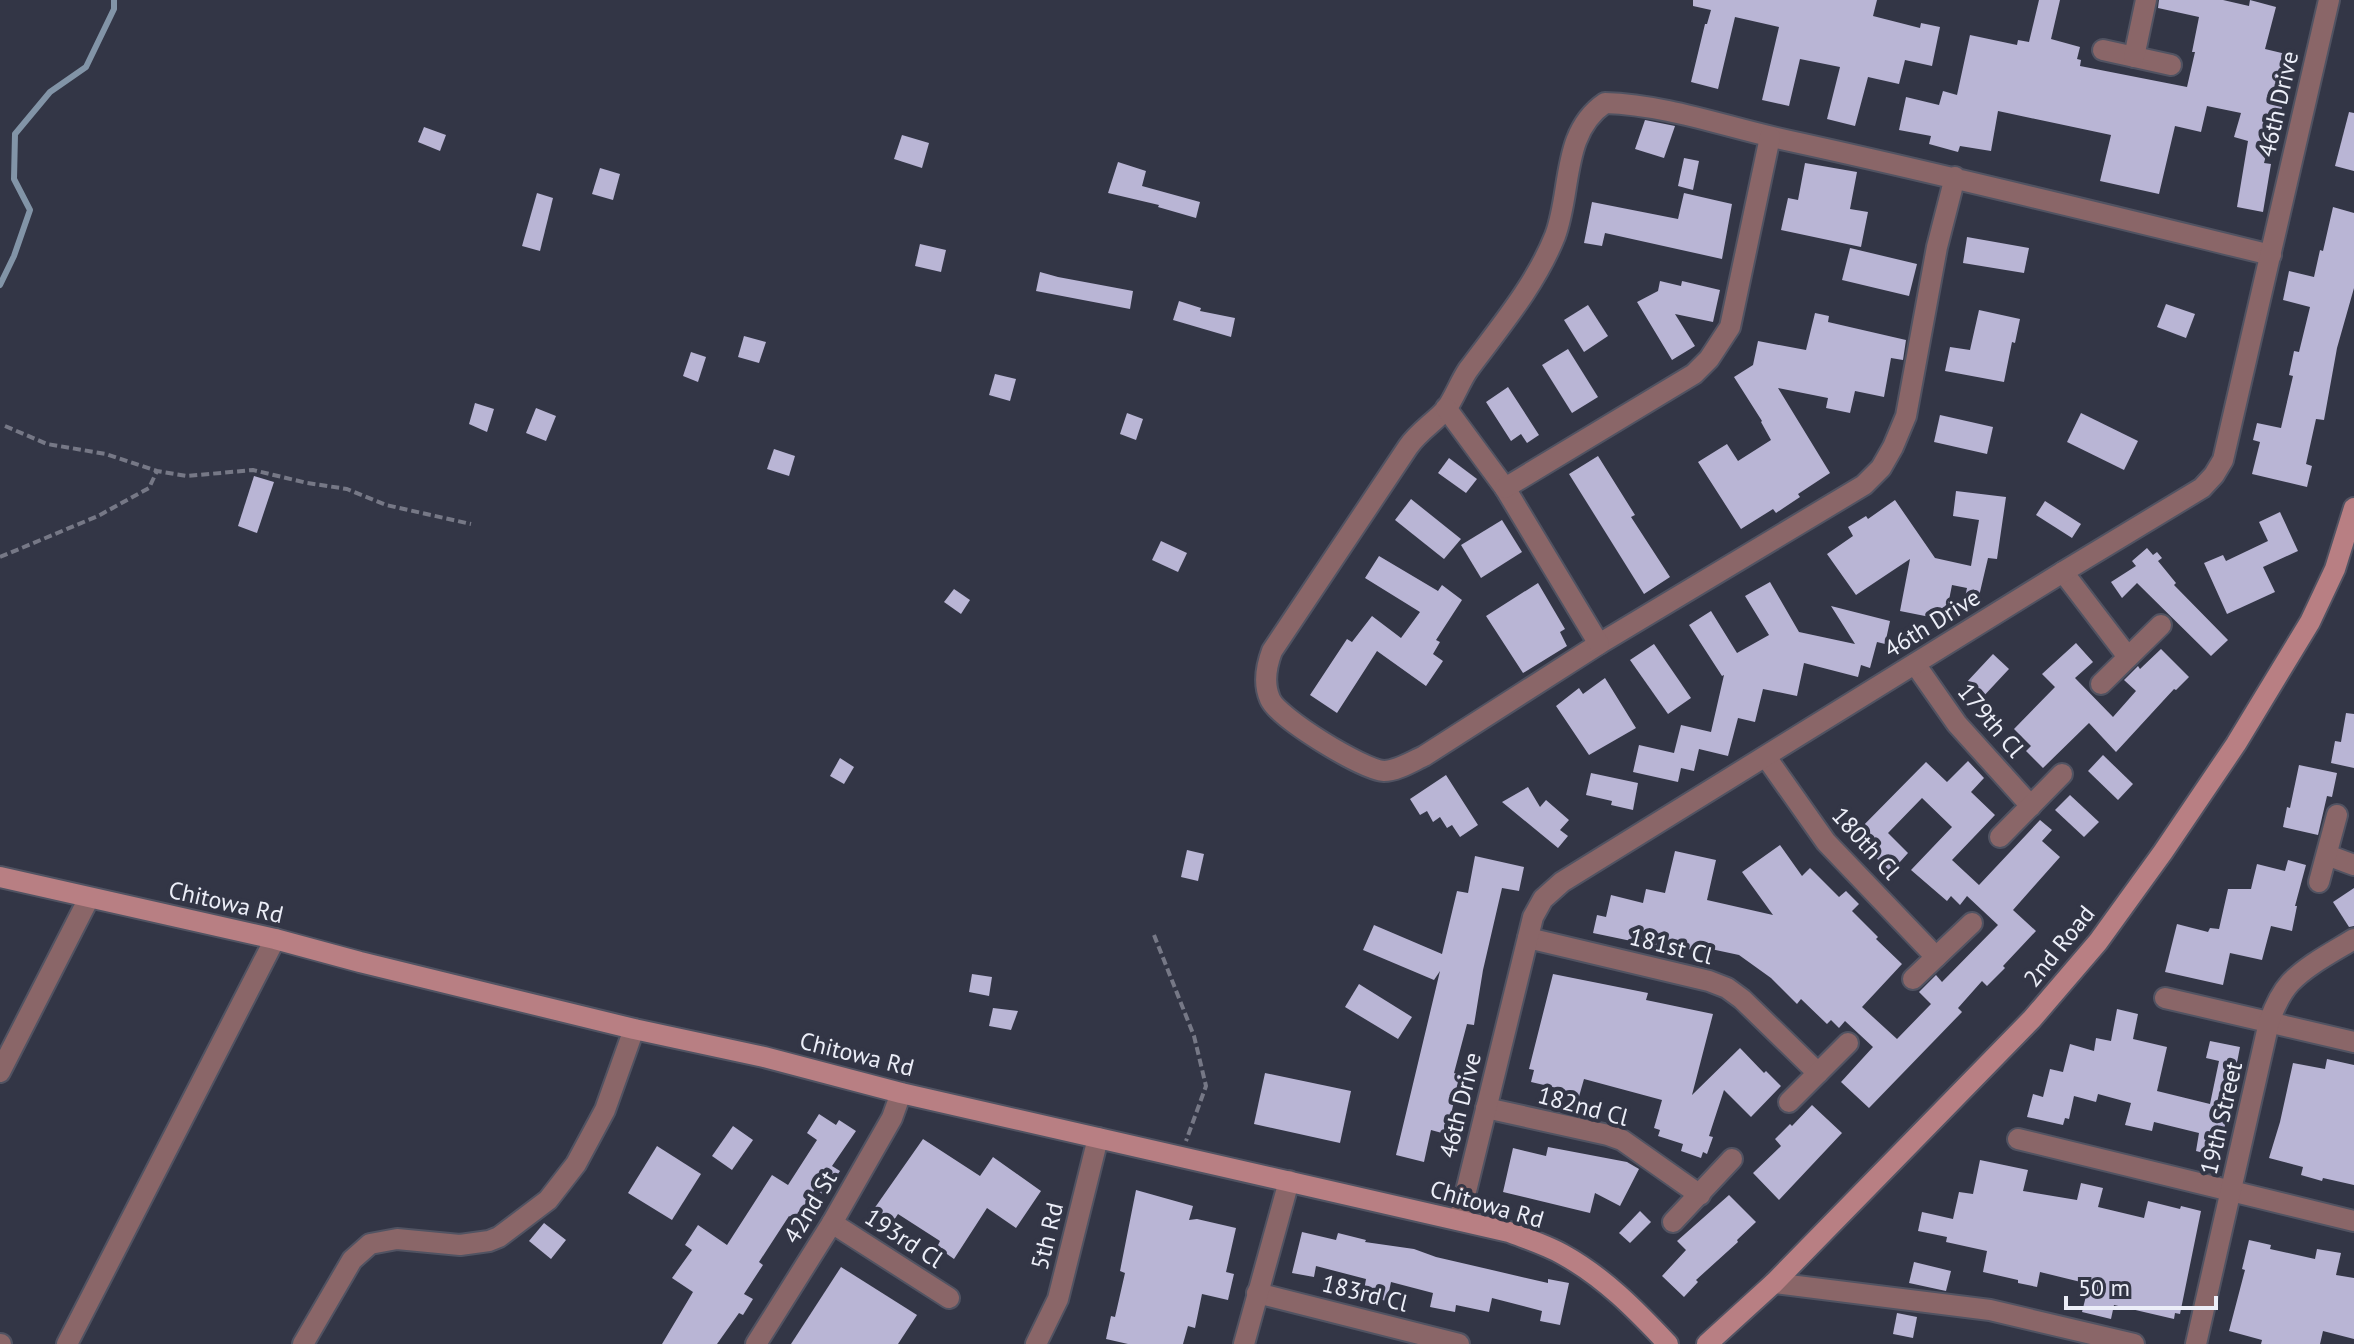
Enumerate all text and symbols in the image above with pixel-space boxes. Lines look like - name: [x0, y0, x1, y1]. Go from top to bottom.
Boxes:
- street label: 46th Drive: [2251, 48, 2305, 160]
- street label: 46th Drive: [1878, 581, 1986, 665]
- street label: 179th Cl: [1951, 676, 2031, 764]
- street label: 180th Cl: [1825, 800, 1907, 886]
- street label: Chitowa Rd: [166, 874, 286, 930]
- street label: 2nd Road: [2017, 899, 2101, 993]
- street label: 181st Cl: [1626, 921, 1716, 971]
- street label: Chitowa Rd: [797, 1025, 917, 1083]
- street label: 46th Drive: [1432, 1049, 1488, 1161]
- street label: 19th Street: [2193, 1058, 2249, 1178]
- street label: 182nd Cl: [1534, 1079, 1632, 1133]
- street label: 42nd St: [776, 1165, 844, 1249]
- street label: Chitowa Rd: [1427, 1173, 1547, 1235]
- street label: 5th Rd: [1024, 1199, 1070, 1273]
- street label: 193rd Cl: [859, 1201, 949, 1275]
- scale bar: [2066, 1260, 2216, 1310]
- street label: 183rd Cl: [1319, 1267, 1411, 1319]
- text: 50 m: [2078, 1272, 2130, 1303]

